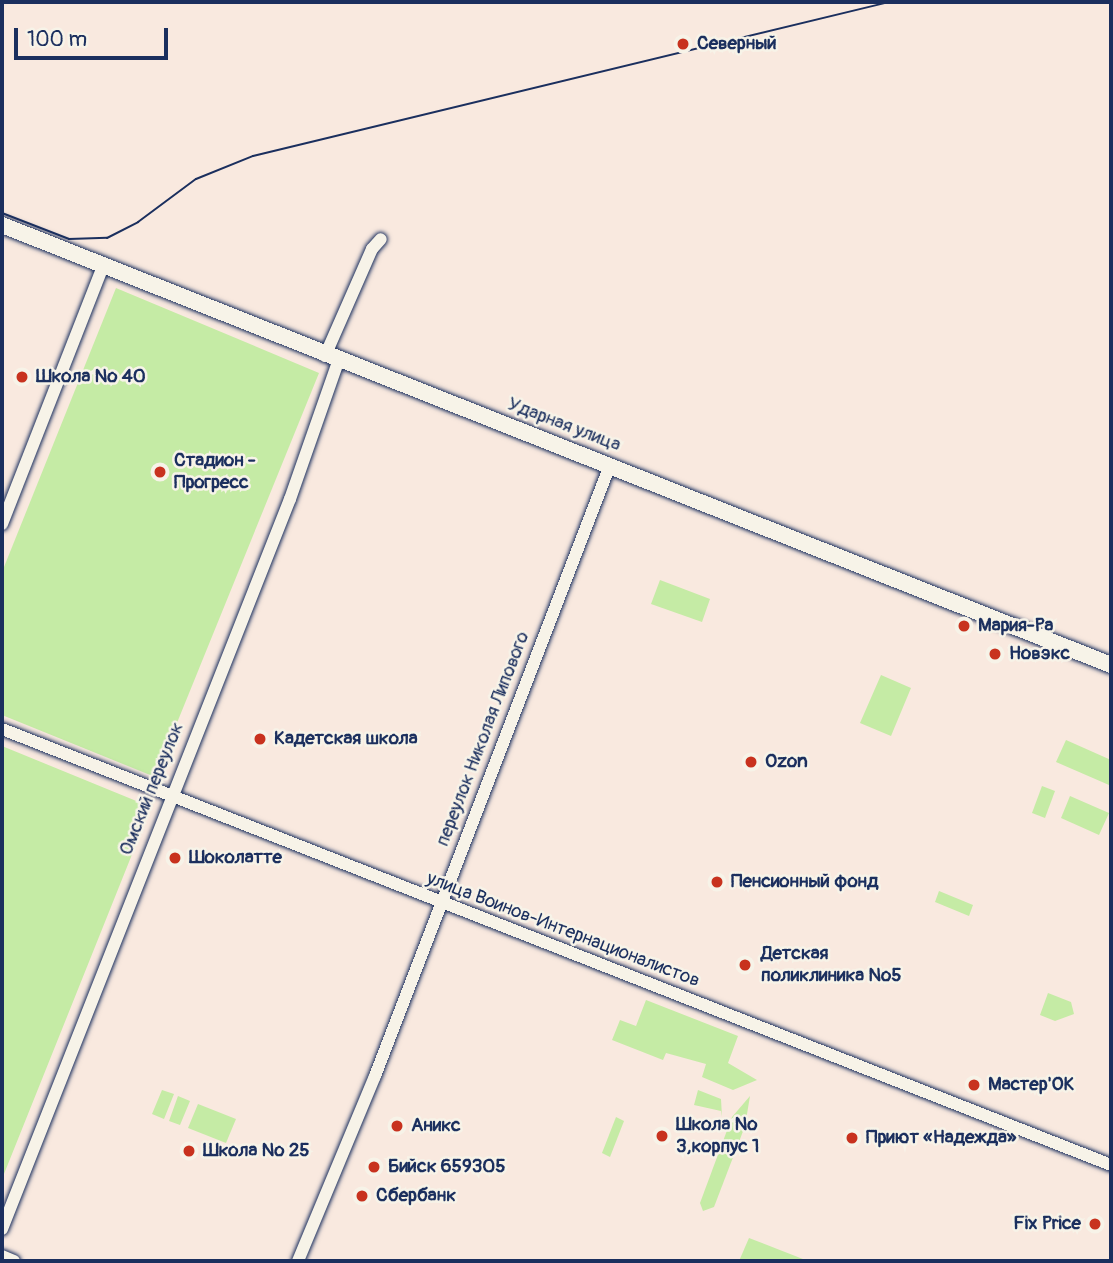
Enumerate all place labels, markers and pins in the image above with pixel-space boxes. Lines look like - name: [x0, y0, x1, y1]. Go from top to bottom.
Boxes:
- place label: Северный: [697, 33, 777, 55]
- marker: Северный: [675, 36, 691, 52]
- place label: Школа № 40: [36, 366, 146, 388]
- marker: Школа № 40: [14, 369, 30, 385]
- place label: Стадион - Прогресс: [174, 450, 256, 494]
- marker: Стадион - Прогресс: [152, 464, 168, 480]
- place label: Мария-Ра: [978, 615, 1053, 637]
- marker: Мария-Ра: [956, 618, 972, 634]
- place label: Новэкс: [1009, 643, 1070, 665]
- marker: Новэкс: [987, 646, 1003, 662]
- place label: Кадетская школа: [274, 728, 418, 750]
- marker: Кадетская школа: [252, 731, 268, 747]
- place label: Ozon: [765, 751, 808, 773]
- marker: Ozon: [743, 754, 759, 770]
- place label: Шоколатте: [189, 847, 282, 869]
- marker: Шоколатте: [167, 850, 183, 866]
- place label: Пенсионный фонд: [731, 871, 878, 893]
- marker: Пенсионный фонд: [709, 874, 725, 890]
- place label: Детская поликлиника №5: [761, 943, 902, 987]
- marker: Детская поликлиника №5: [735, 955, 755, 975]
- place label: Мастер'ОК: [988, 1074, 1074, 1096]
- marker: Мастер'ОК: [966, 1077, 982, 1093]
- place label: Школа № 3,корпус 1: [676, 1114, 759, 1158]
- place label: Аникс: [411, 1115, 461, 1137]
- marker: Аникс: [389, 1118, 405, 1134]
- place label: Приют «Надежда»: [866, 1127, 1016, 1149]
- marker: Школа № 3,корпус 1: [654, 1128, 670, 1144]
- marker: Приют «Надежда»: [844, 1130, 860, 1146]
- place label: Школа № 25: [203, 1140, 310, 1162]
- marker: Школа № 25: [181, 1143, 197, 1159]
- place label: Бийск 659305: [388, 1156, 506, 1178]
- marker: Бийск 659305: [366, 1159, 382, 1175]
- place label: Сбербанк: [376, 1185, 456, 1207]
- marker: Сбербанк: [354, 1188, 370, 1204]
- place label: Fix Price: [1013, 1213, 1081, 1235]
- marker: Fix Price: [1087, 1216, 1103, 1232]

